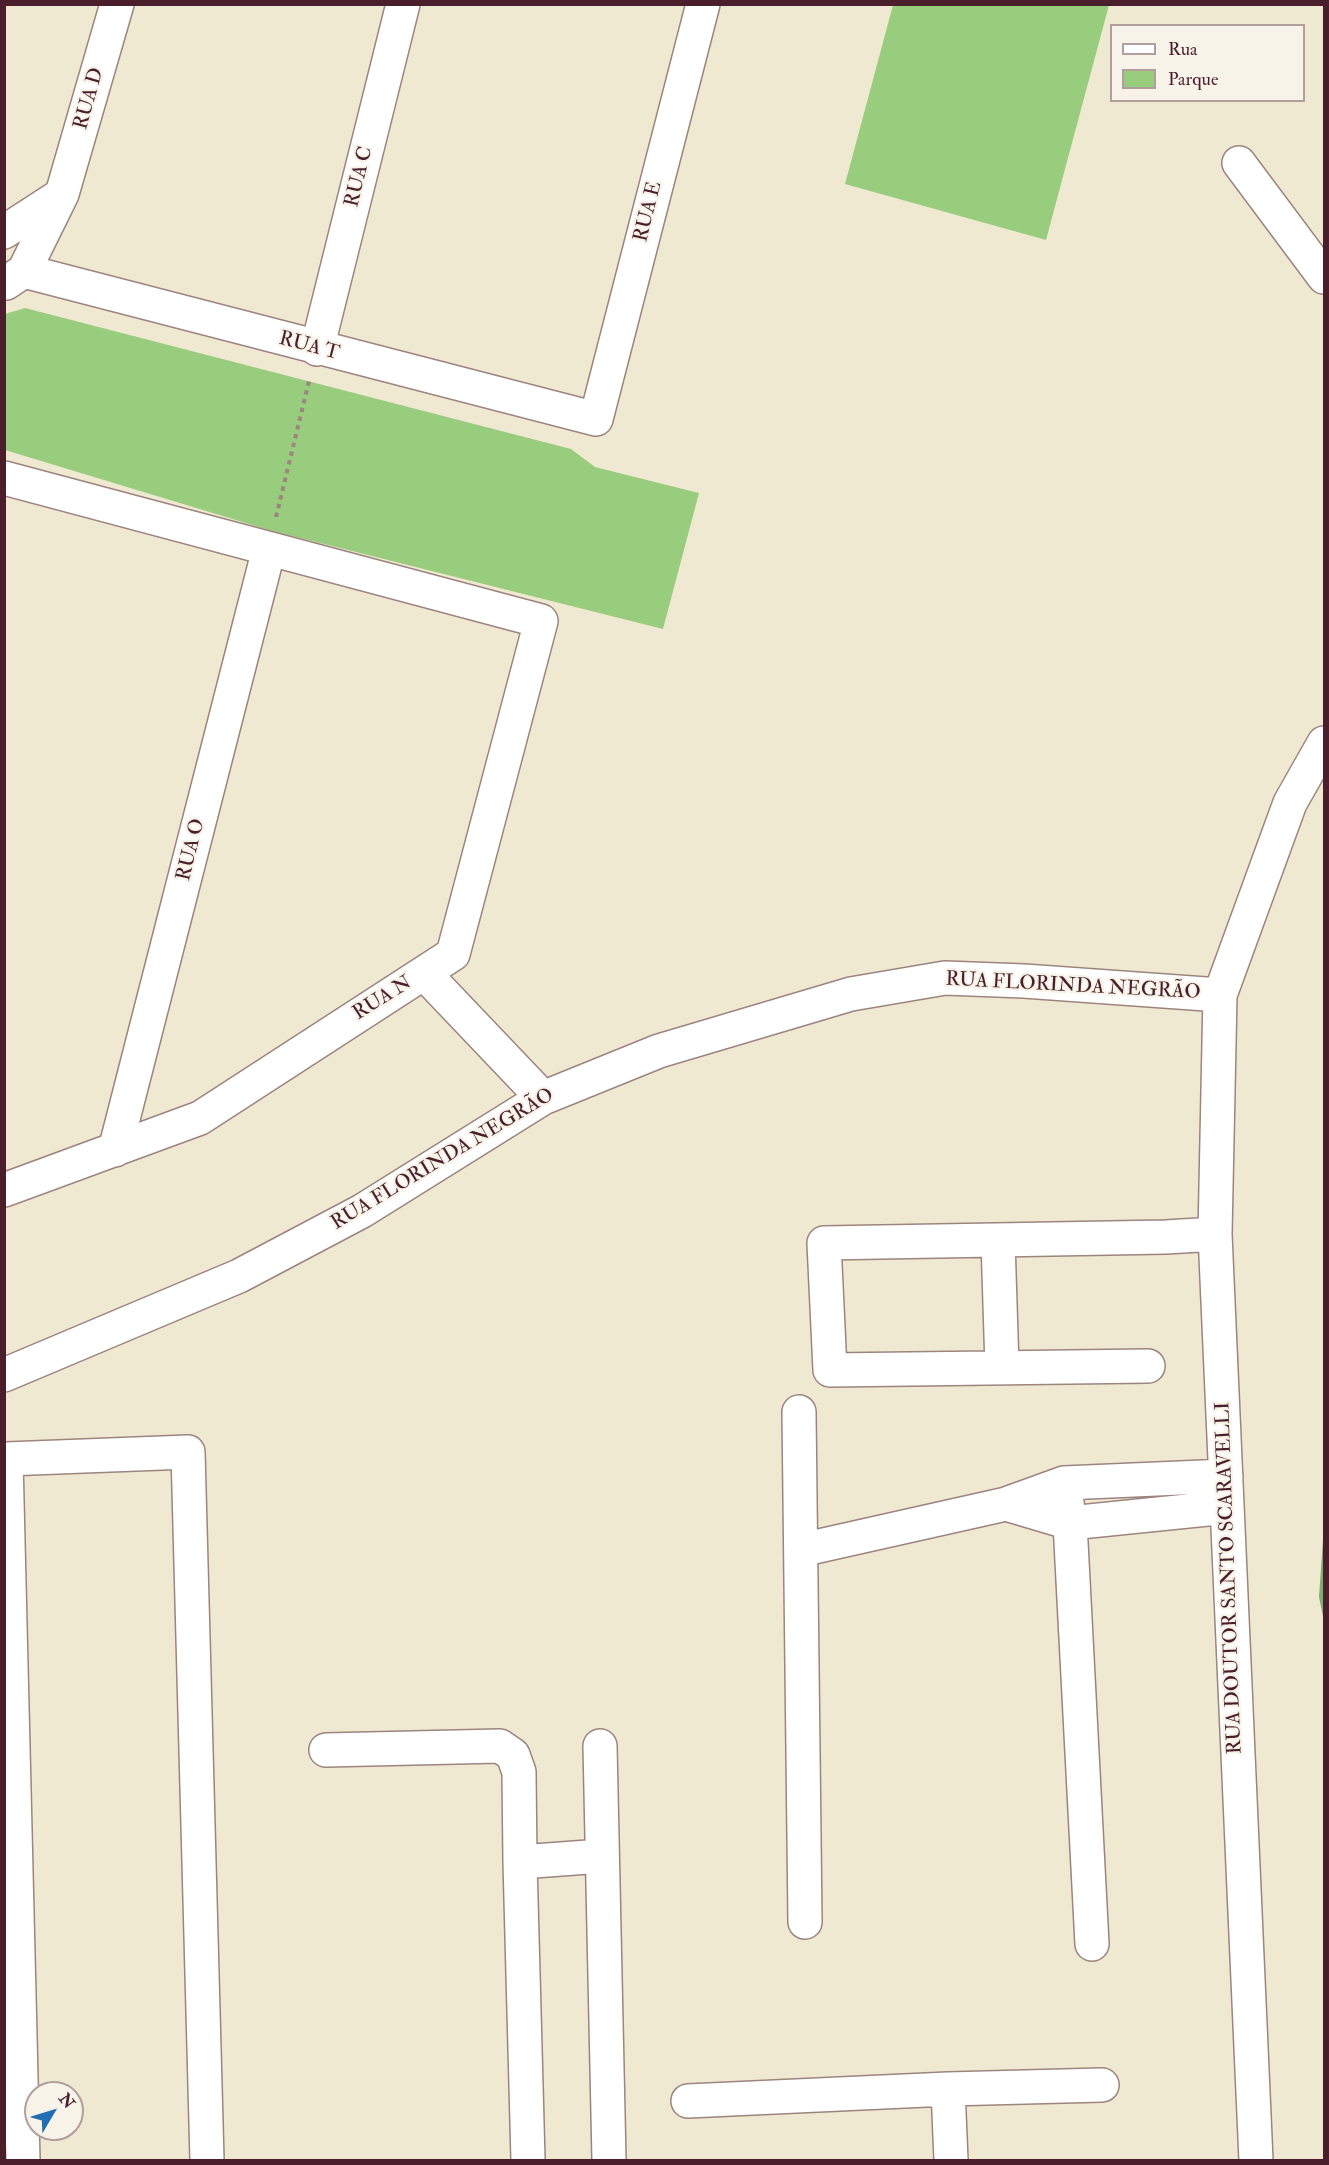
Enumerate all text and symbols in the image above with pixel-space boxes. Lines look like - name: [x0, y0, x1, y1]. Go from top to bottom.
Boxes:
- legend: [1110, 24, 1305, 102]
- text: Rua: [1168, 38, 1197, 61]
- street label: RUA D: [70, 65, 110, 133]
- text: Parque: [1168, 68, 1218, 91]
- street label: RUA C: [341, 144, 379, 210]
- street label: RUA E: [630, 179, 668, 245]
- street label: RUA T: [276, 327, 342, 367]
- street label: RUA O: [173, 816, 211, 884]
- street label: RUA FLORINDA NEGRÃO: [945, 968, 1201, 1006]
- street label: RUA N: [349, 972, 417, 1026]
- street label: RUA FLORINDA NEGRÃO: [327, 1084, 559, 1236]
- street label: RUA DOUTOR SANTO SCARAVELLI: [1212, 1401, 1248, 1755]
- north arrow: [24, 2081, 84, 2141]
- text: N: [54, 2089, 79, 2113]

